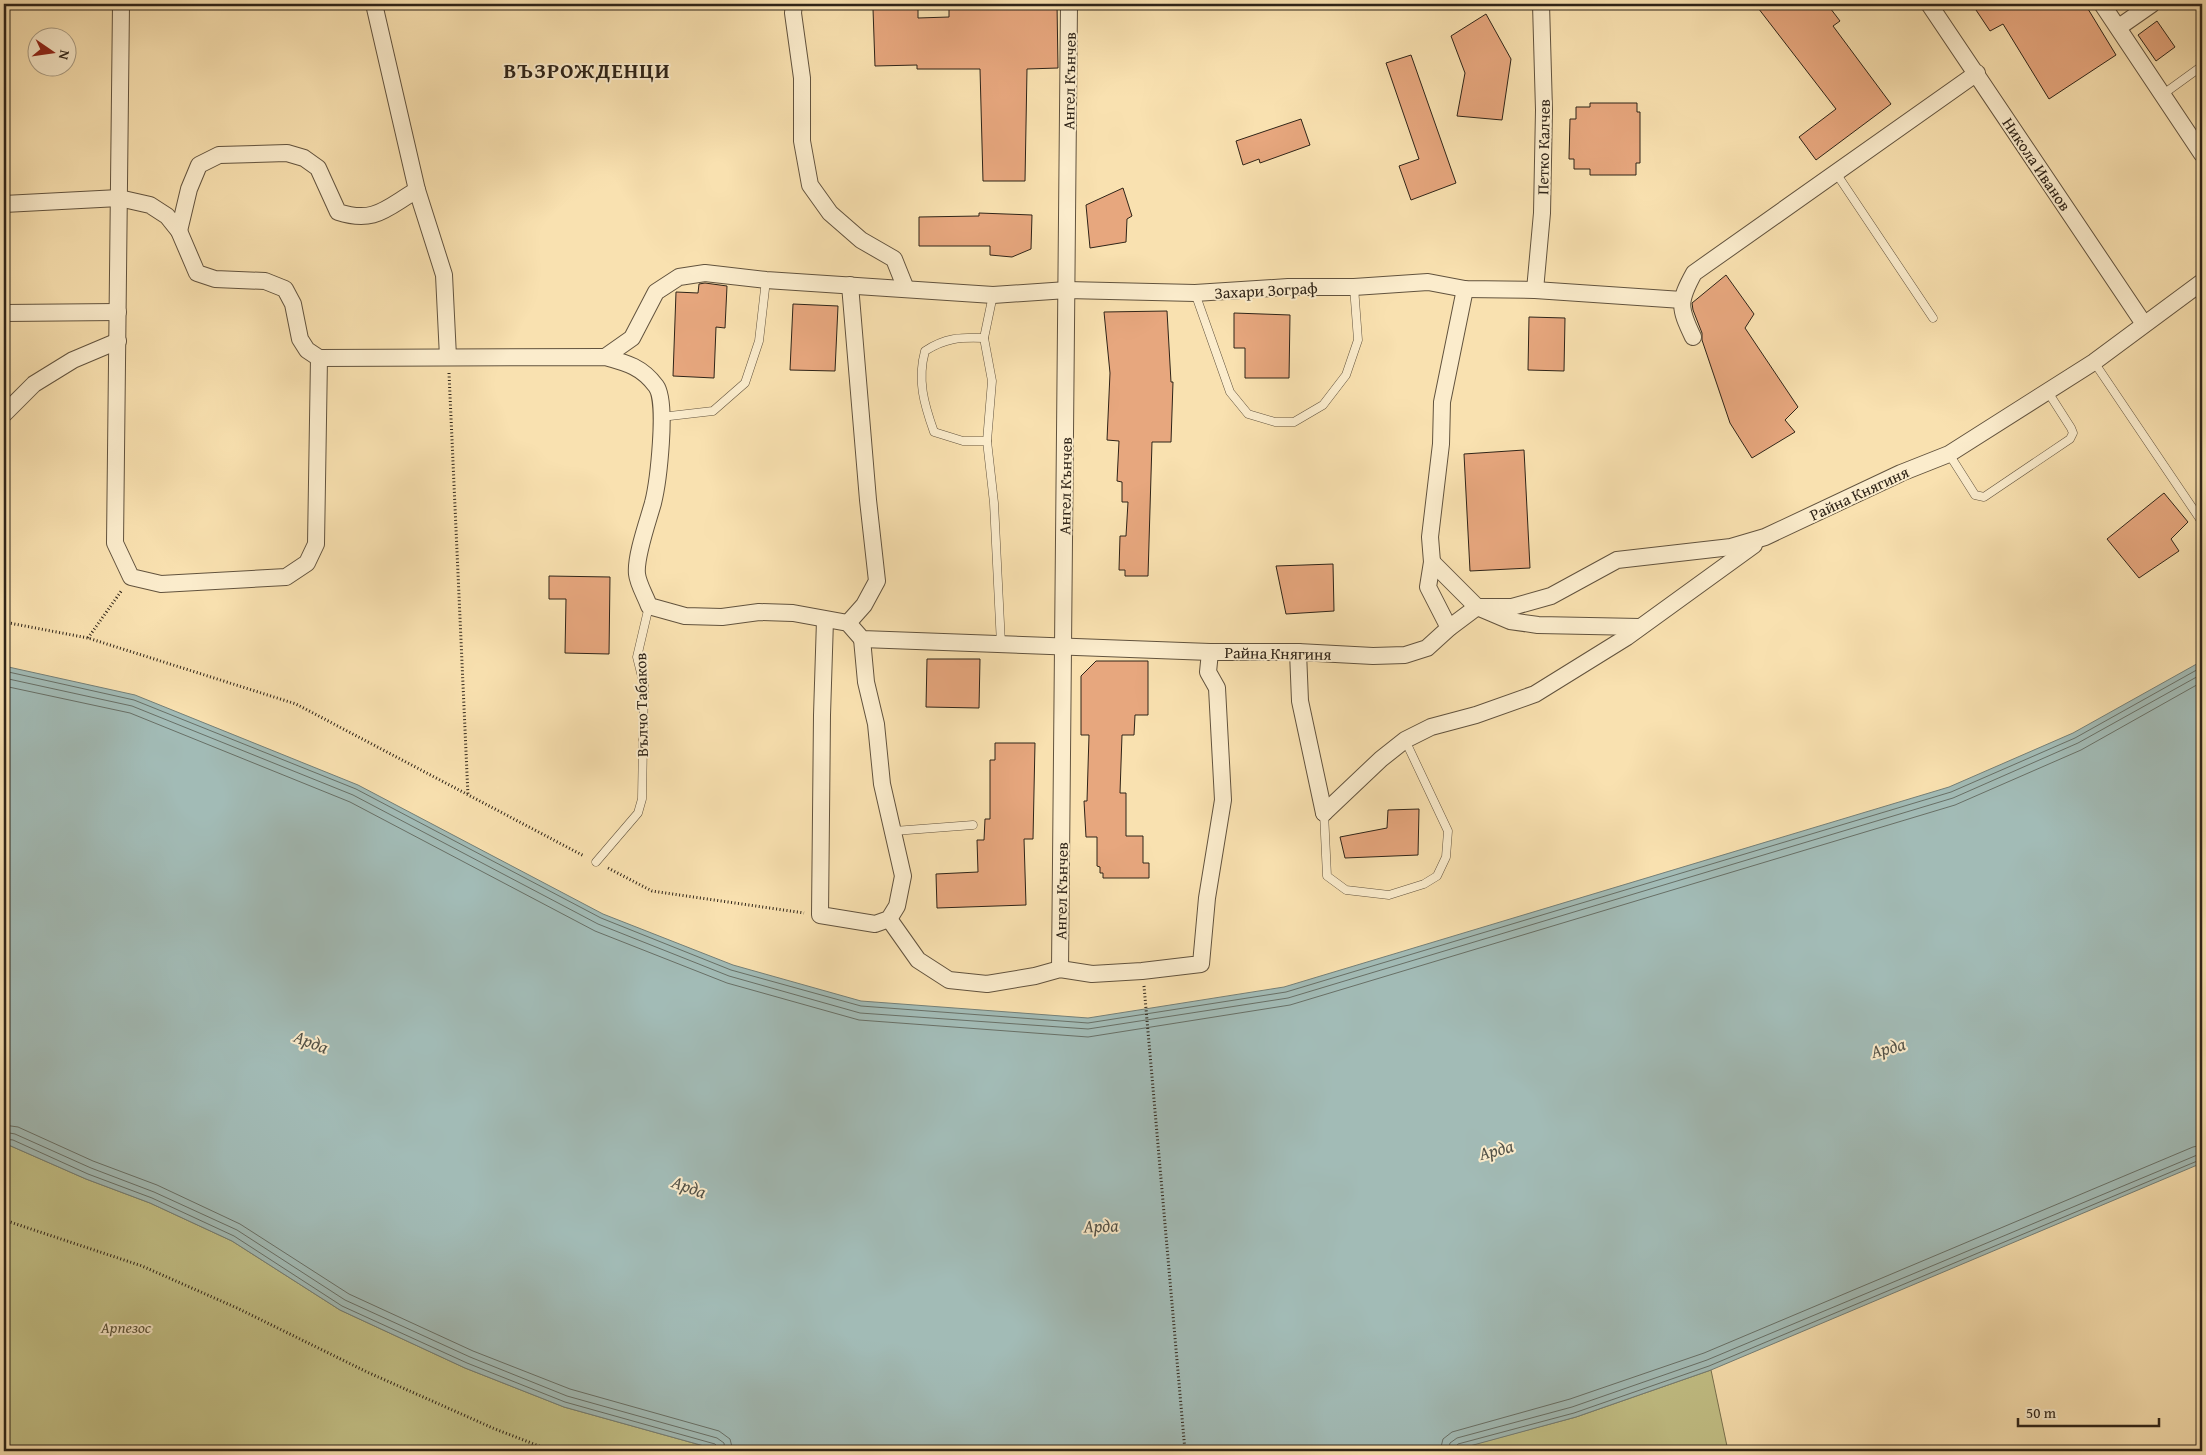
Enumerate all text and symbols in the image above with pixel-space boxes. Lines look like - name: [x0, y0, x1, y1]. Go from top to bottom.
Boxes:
- north arrow: [28, 28, 78, 78]
- street label: Ангел Кънчев: [1056, 32, 1082, 130]
- text: N: [54, 48, 75, 62]
- district label: ВЪЗРОЖДЕНЦИ: [504, 55, 670, 86]
- street label: Петко Калчев: [1530, 99, 1556, 195]
- street label: Никола Иванов: [1997, 112, 2077, 216]
- street label: Захари Зограф: [1214, 275, 1319, 305]
- street label: Ангел Кънчев: [1052, 437, 1078, 535]
- street label: Райна Княгиня: [1805, 460, 1913, 526]
- street label: Райна Княгиня: [1224, 640, 1332, 666]
- street label: Вълчо Табаков: [628, 652, 654, 757]
- street label: Ангел Кънчев: [1048, 842, 1074, 940]
- water label: Арда: [289, 1022, 333, 1061]
- water label: Арда: [1867, 1030, 1909, 1065]
- water label: Арда: [1475, 1132, 1517, 1167]
- water label: Арда: [667, 1168, 711, 1205]
- water label: Арда: [1082, 1211, 1120, 1240]
- park label: Арпезос: [100, 1315, 152, 1339]
- scale bar: [2018, 1395, 2160, 1427]
- text: 50 m: [2026, 1402, 2057, 1423]

